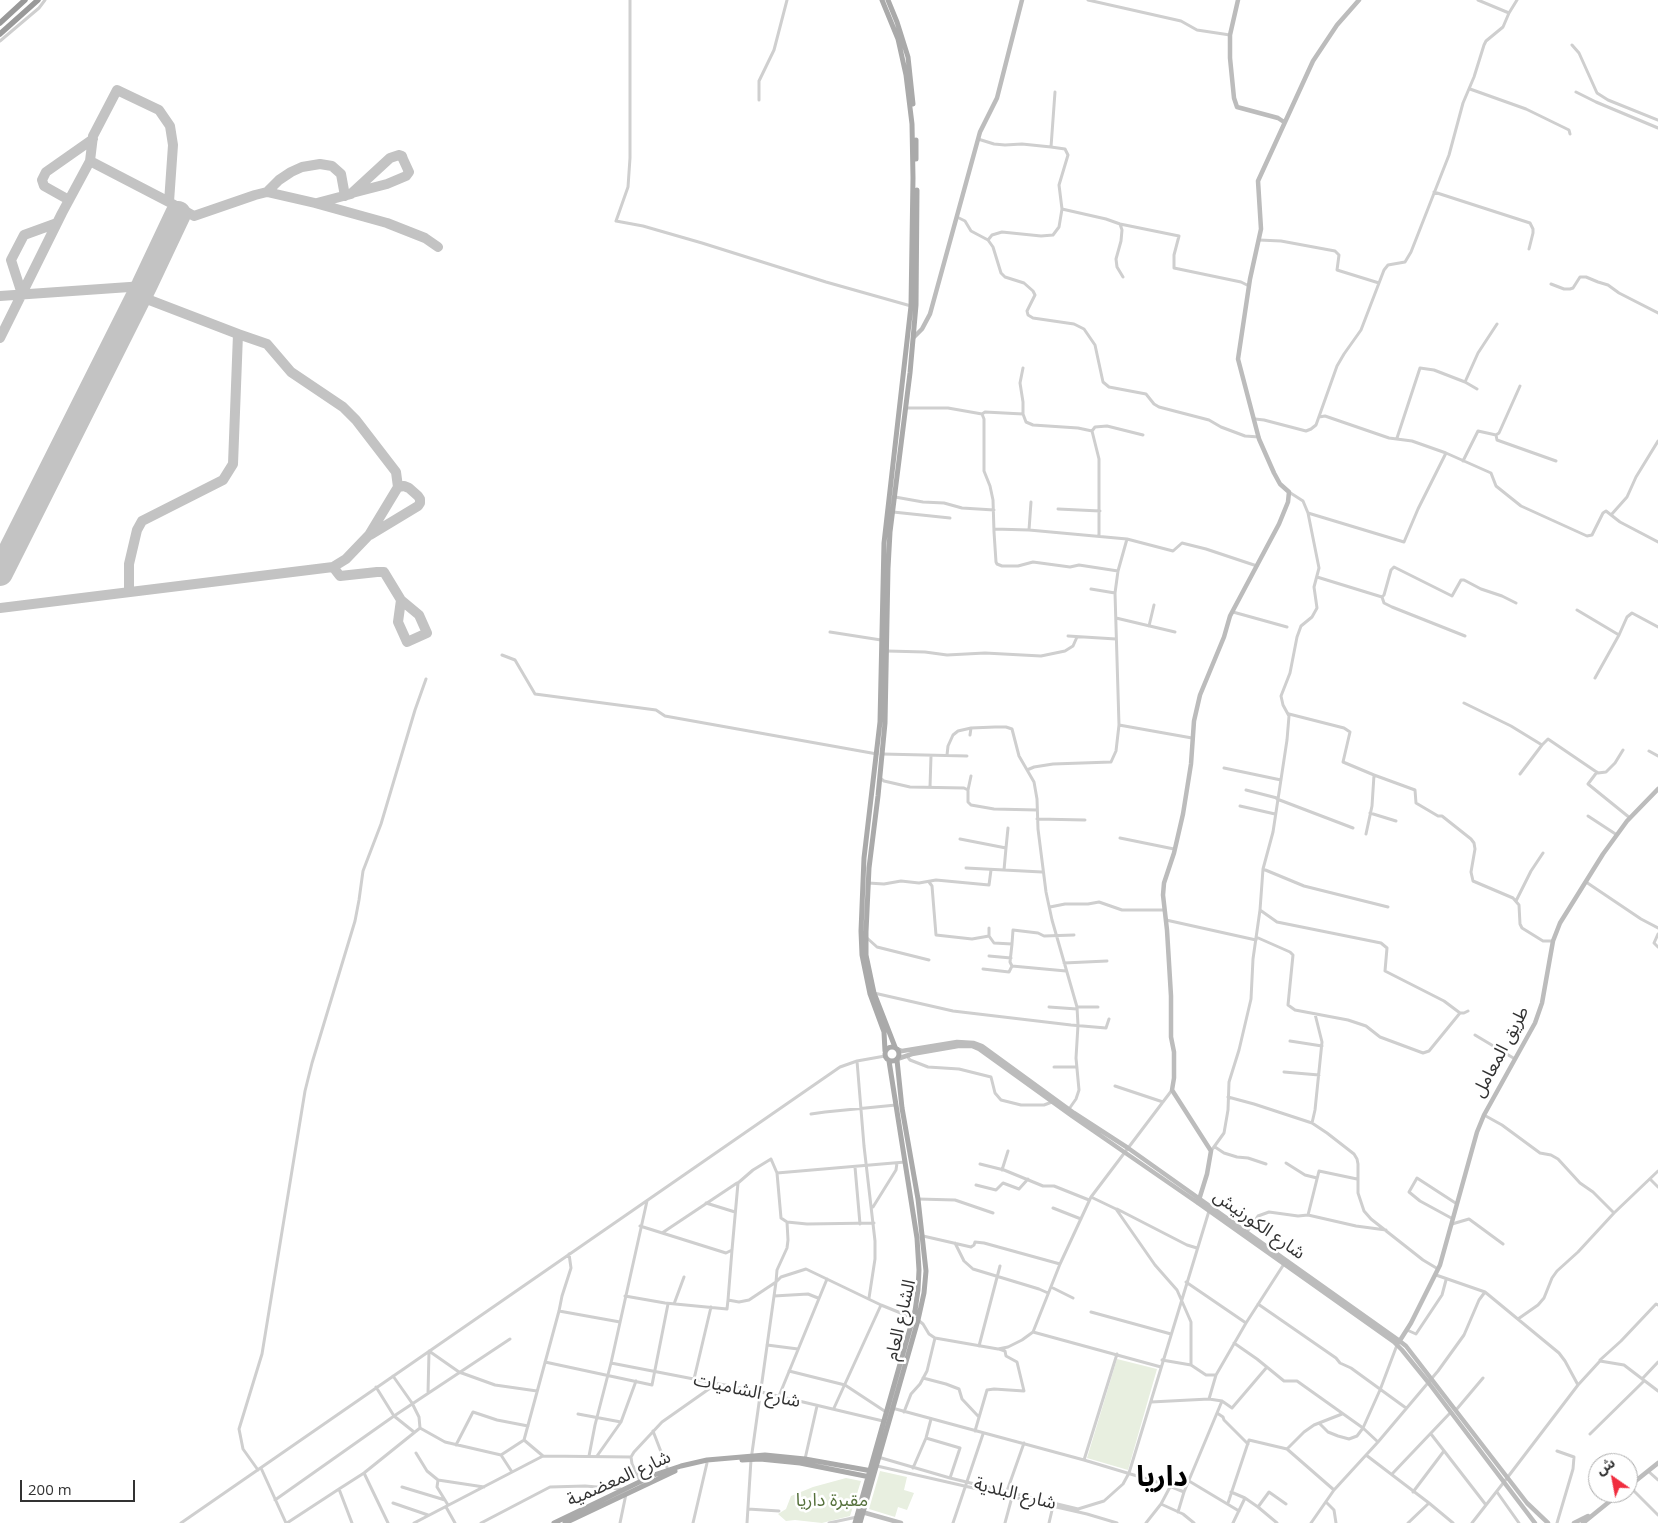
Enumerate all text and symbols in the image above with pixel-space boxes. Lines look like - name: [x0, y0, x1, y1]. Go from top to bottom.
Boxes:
- street label: طريق المعامل: [1468, 1003, 1534, 1101]
- street label: شارع الكورنيش: [1209, 1186, 1309, 1264]
- street label: الشارع العام: [881, 1278, 921, 1362]
- street label: شارع الشاميات: [692, 1369, 802, 1413]
- street label: شارع المعضمية: [564, 1446, 674, 1512]
- north arrow: [1588, 1453, 1638, 1503]
- text: ش: [1592, 1453, 1618, 1479]
- district label: داريا: [1136, 1461, 1188, 1495]
- scale bar: [22, 1470, 138, 1502]
- street label: شارع البلدية: [972, 1473, 1058, 1515]
- text: 200 m: [28, 1479, 72, 1499]
- park label: مقبرة داريا: [796, 1490, 868, 1512]

